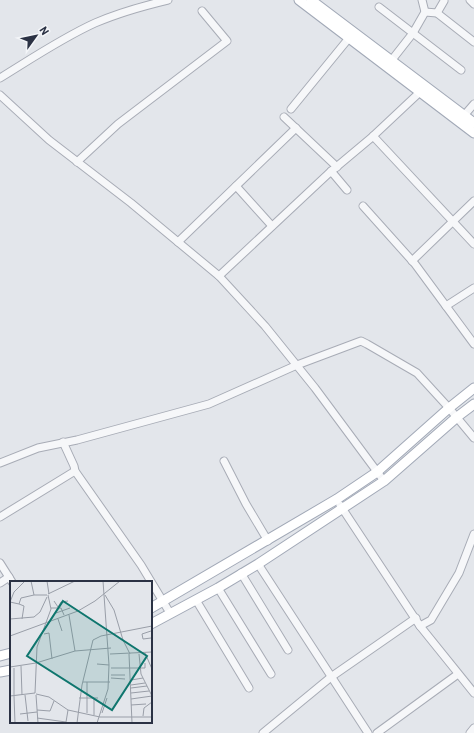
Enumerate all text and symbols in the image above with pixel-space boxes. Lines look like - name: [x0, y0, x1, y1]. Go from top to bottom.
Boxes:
- north arrow: [16, 16, 56, 56]
- text: N: [37, 24, 52, 37]
- inset map: [10, 581, 152, 723]

